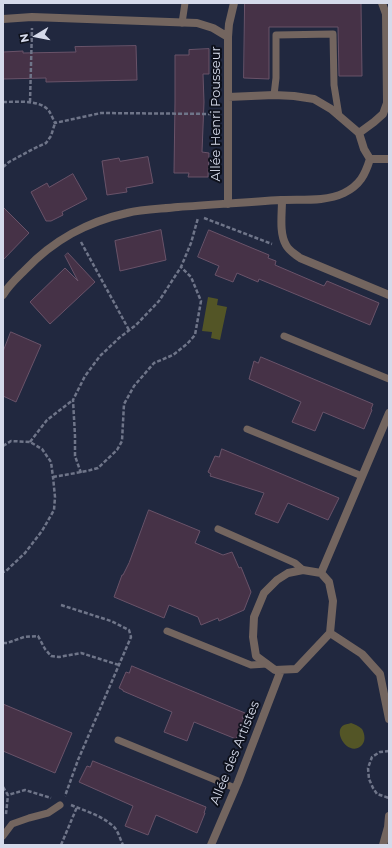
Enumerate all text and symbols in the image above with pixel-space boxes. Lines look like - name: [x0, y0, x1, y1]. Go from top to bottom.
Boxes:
- north arrow: [16, 16, 56, 56]
- text: N: [17, 32, 32, 44]
- street label: Allée Henri Pousseur: [208, 46, 224, 182]
- street label: Allée des Artistes: [207, 699, 263, 807]

